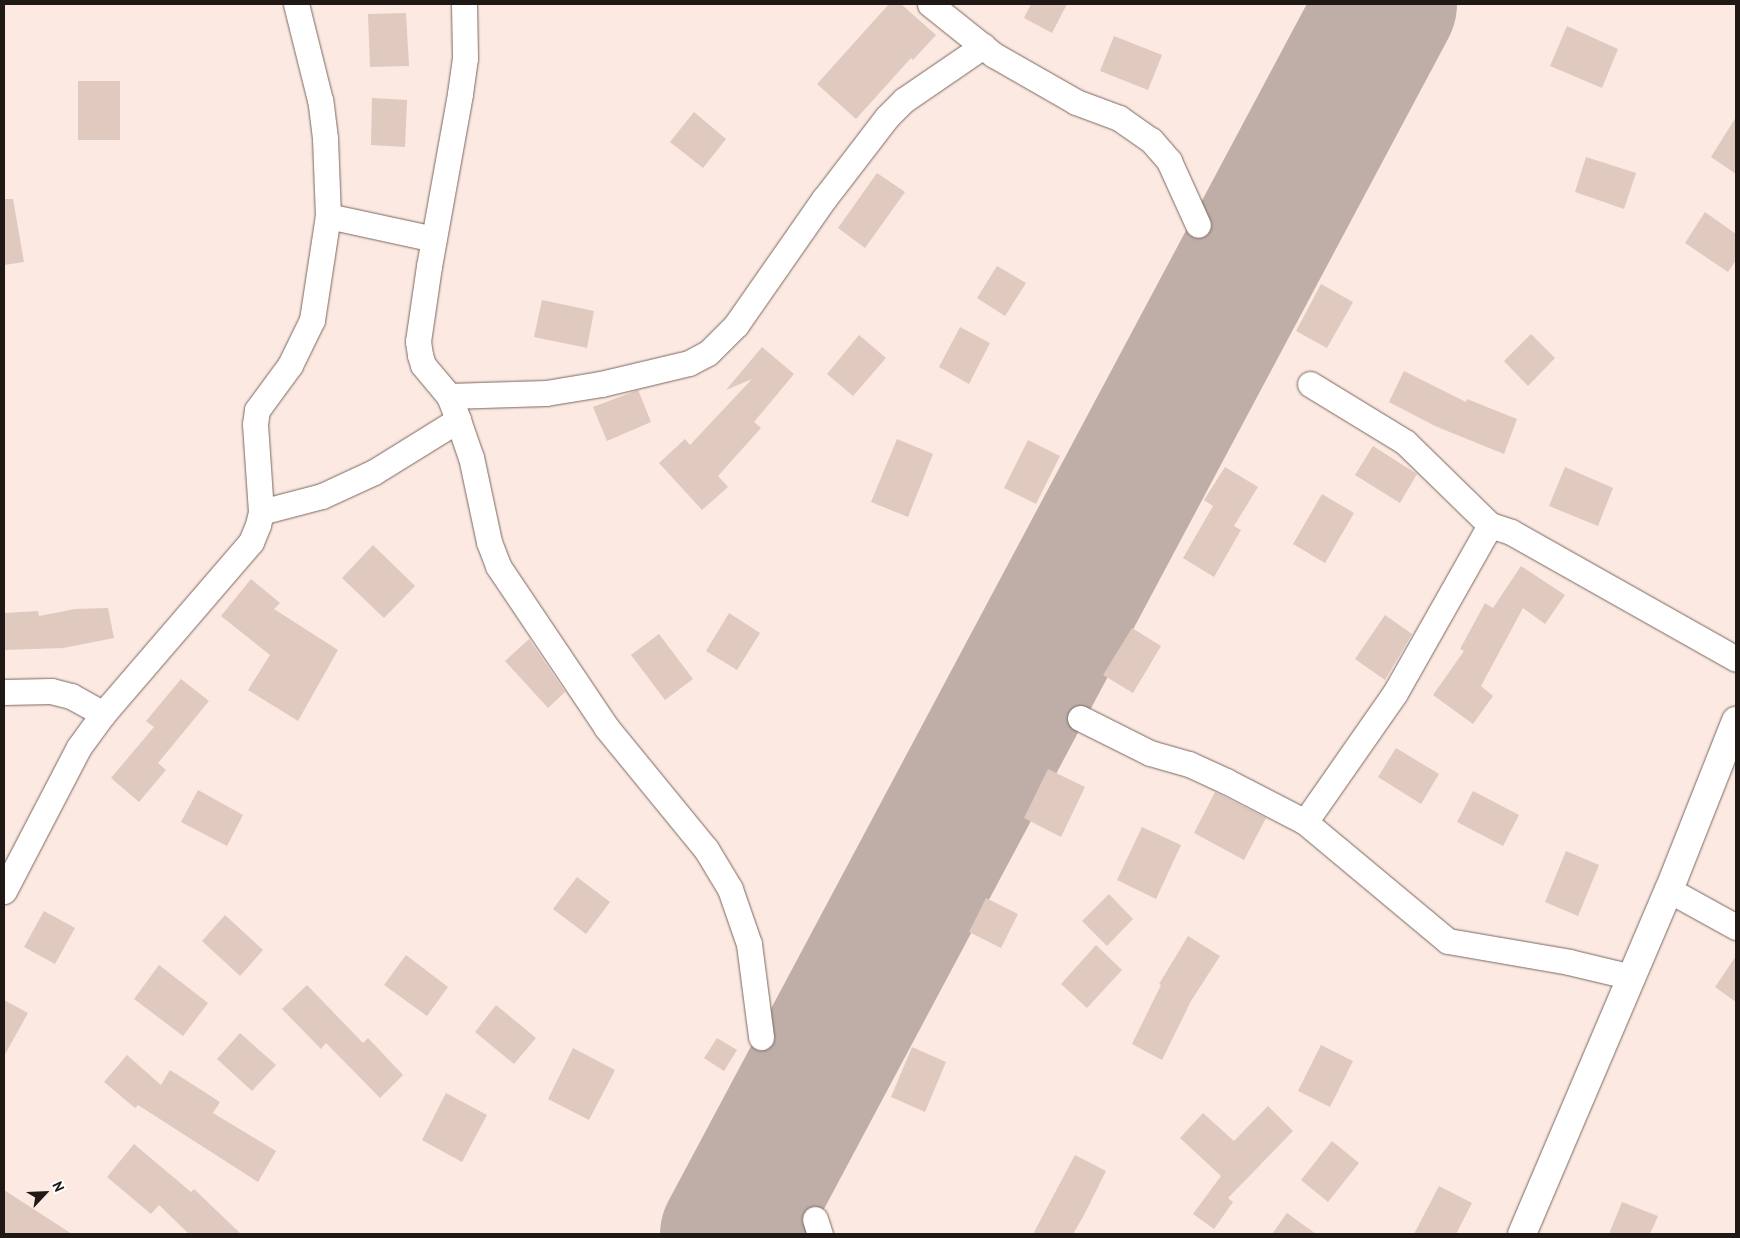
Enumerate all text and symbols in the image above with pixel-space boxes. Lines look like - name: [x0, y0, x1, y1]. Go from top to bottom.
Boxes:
- north arrow: [20, 1168, 70, 1218]
- text: N: [48, 1179, 69, 1195]

